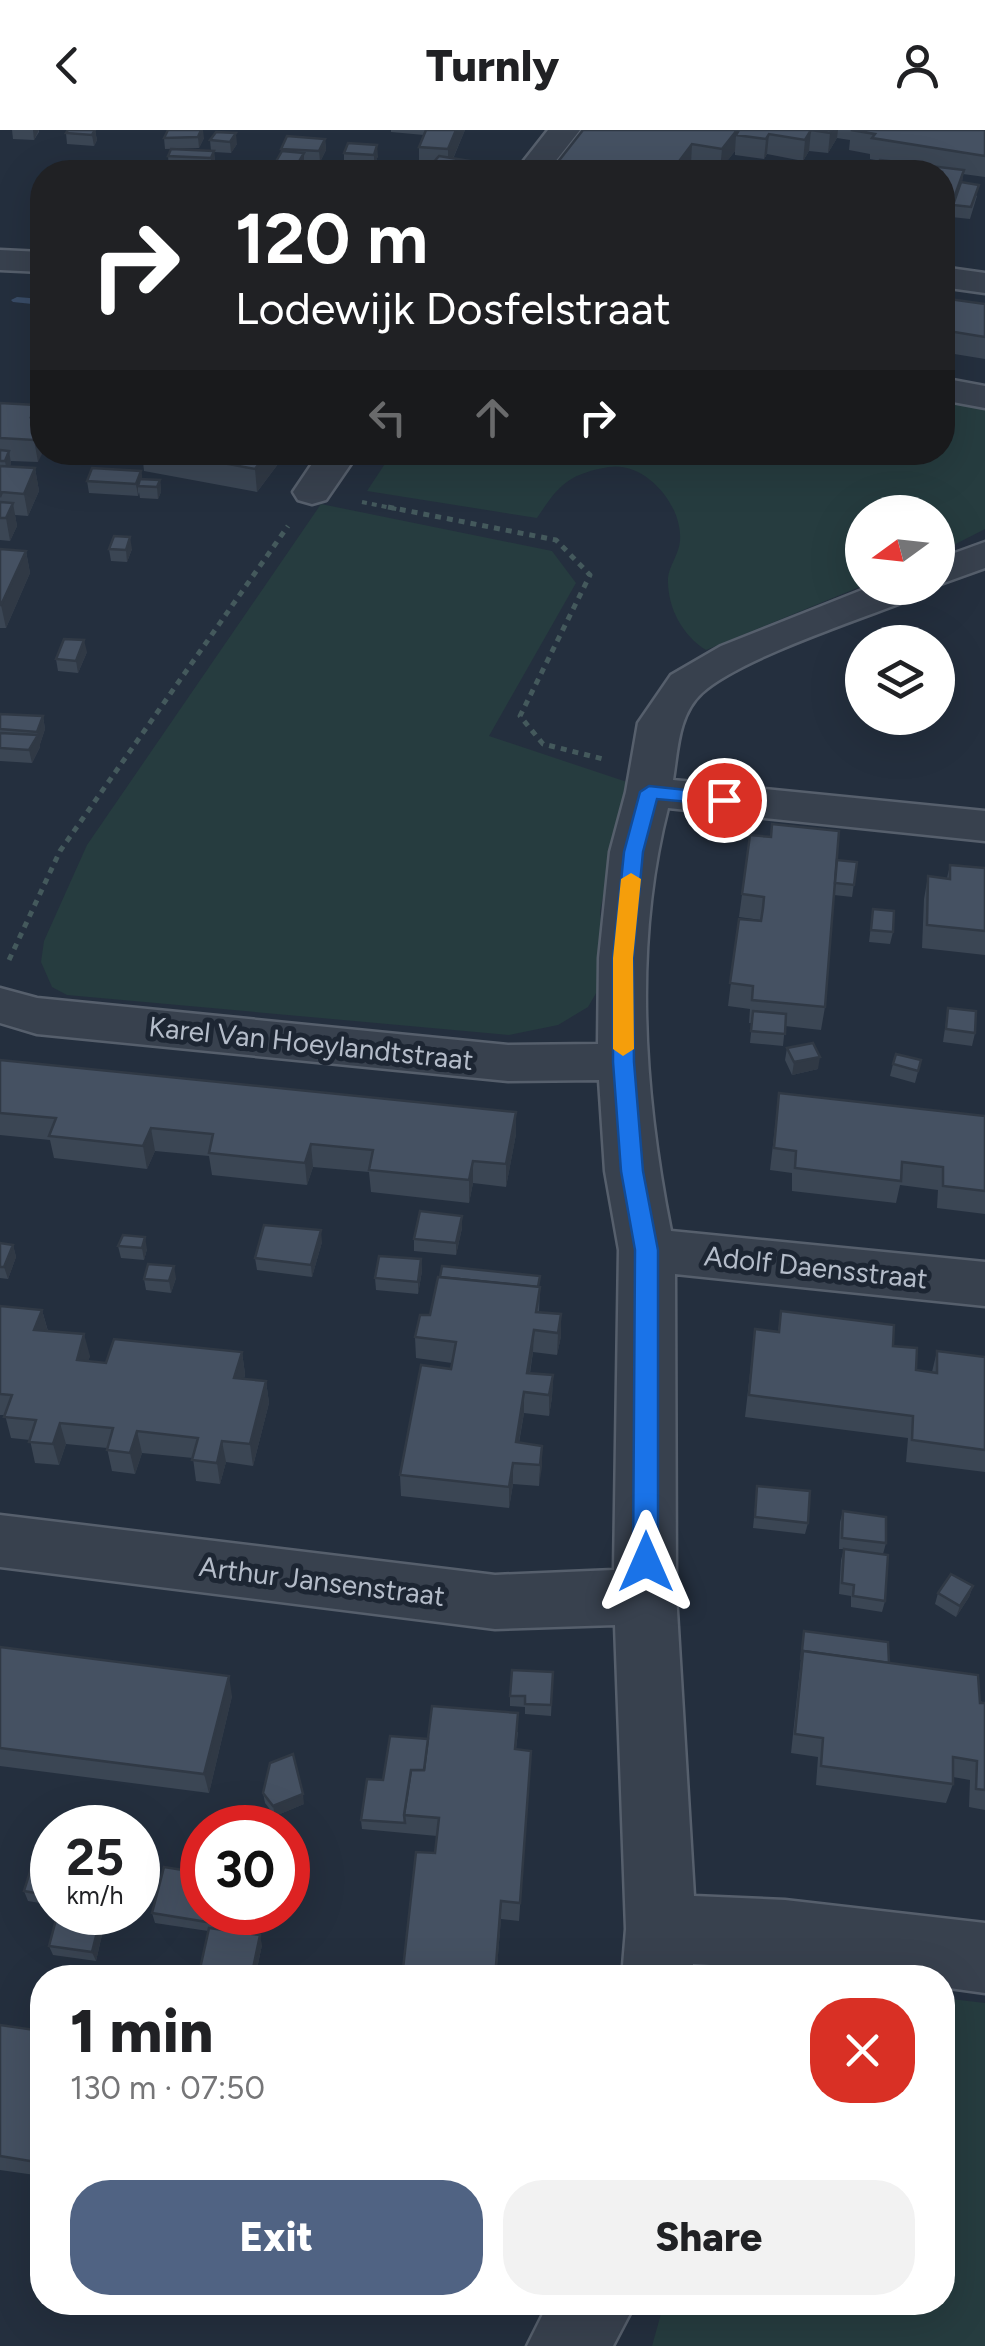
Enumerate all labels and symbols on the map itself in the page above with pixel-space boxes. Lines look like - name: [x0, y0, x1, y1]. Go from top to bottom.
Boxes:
- north arrow: [845, 495, 955, 605]
- pin: [682, 758, 767, 843]
- street label: Karel Van Hoeylandtstraat: [147, 1009, 475, 1077]
- street label: Adolf Daensstraat: [703, 1238, 929, 1296]
- position arrow: [594, 1510, 698, 1614]
- street label: Arthur Jansenstraat: [197, 1549, 447, 1613]
- speed limit sign: 30: [180, 1805, 310, 1935]

